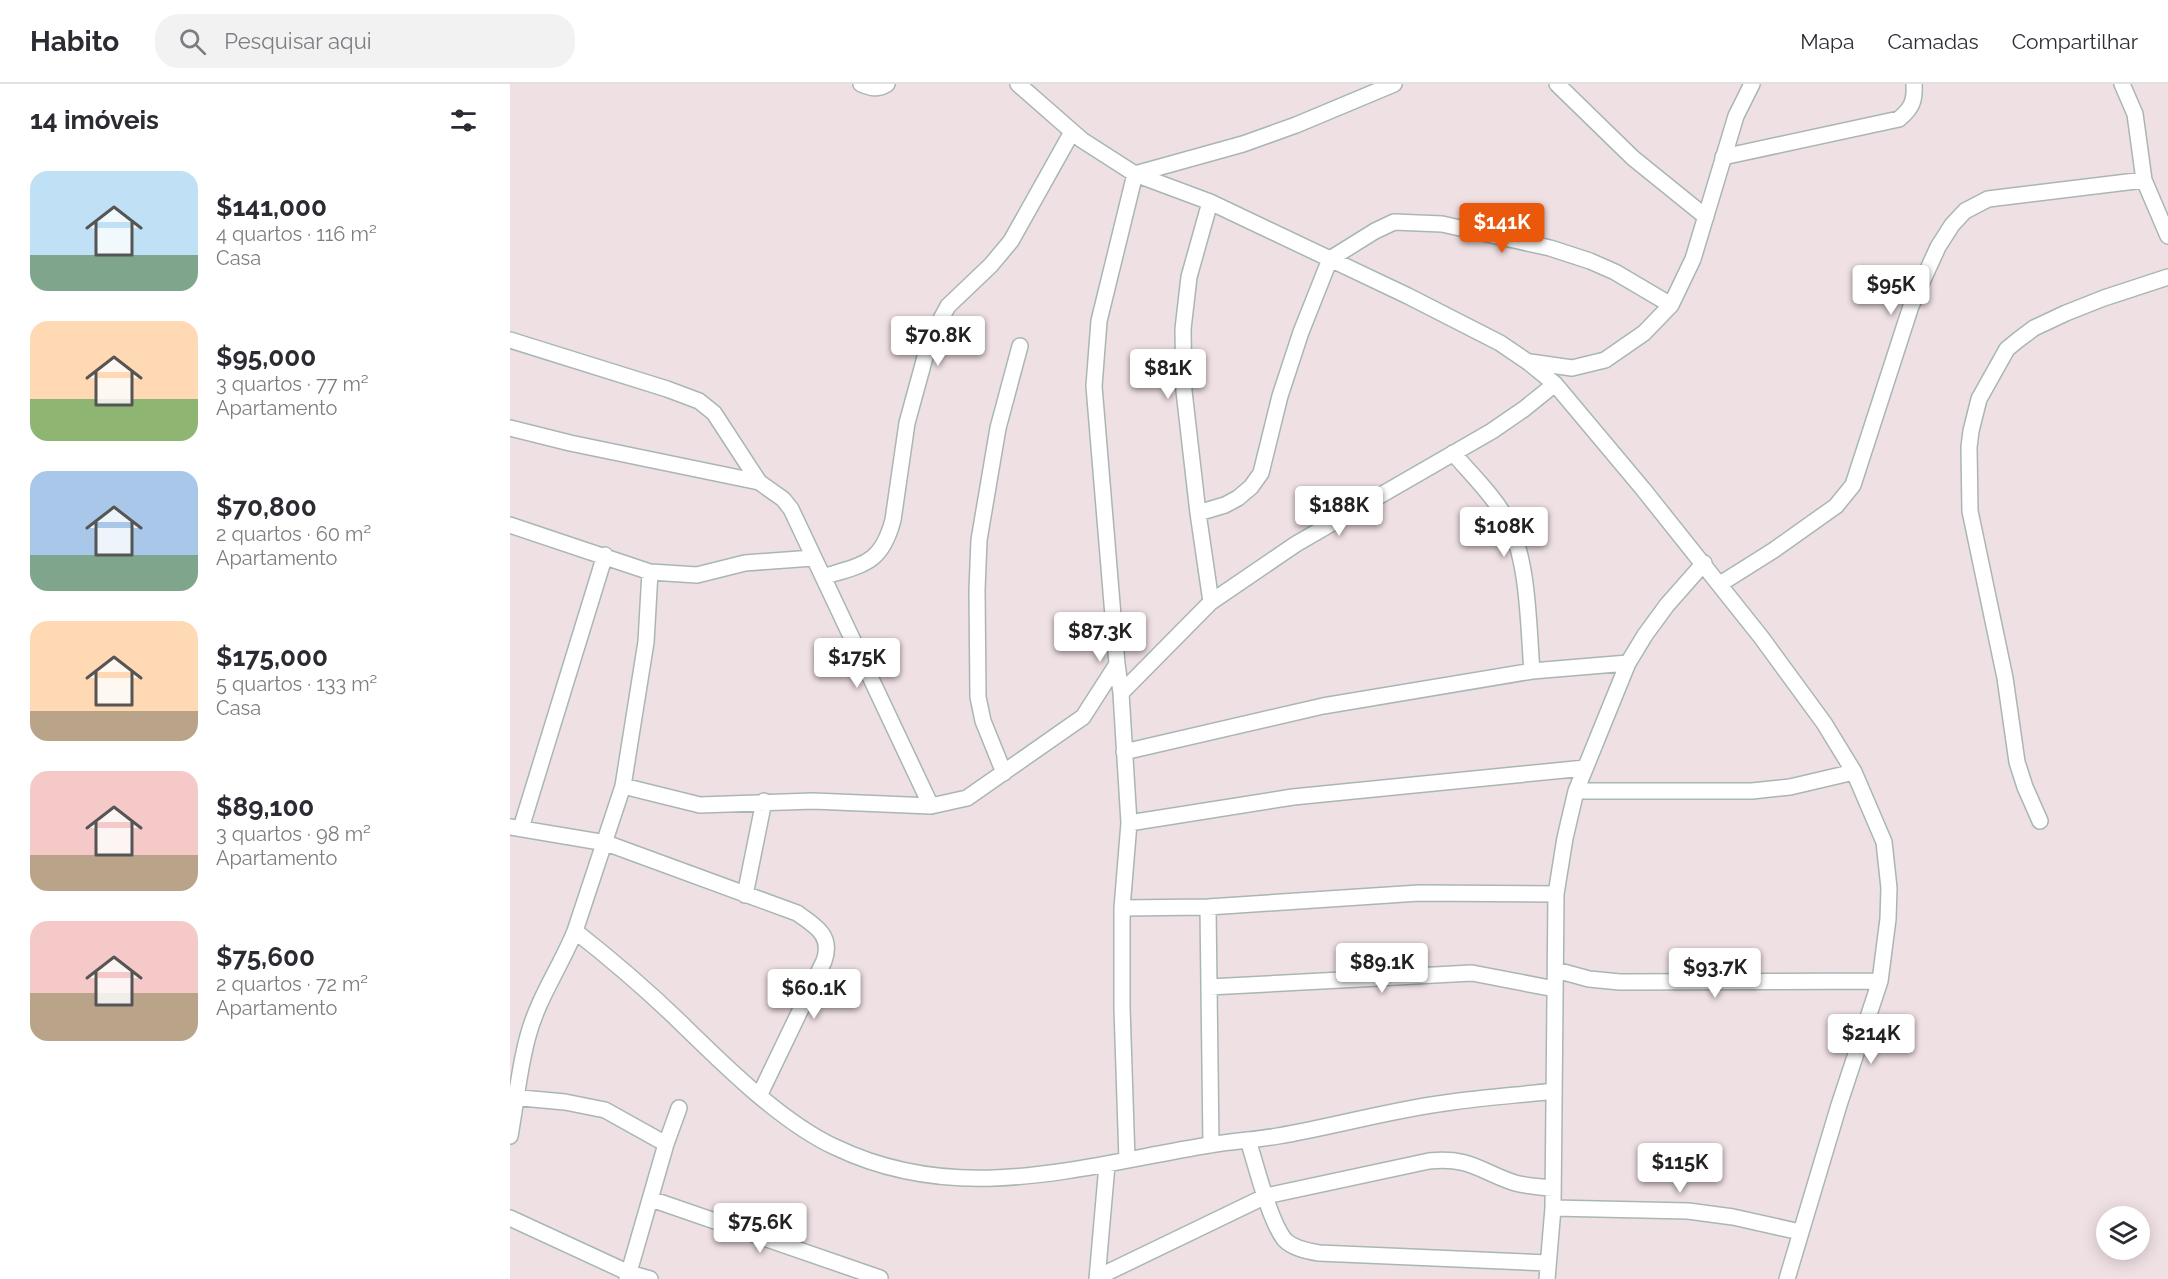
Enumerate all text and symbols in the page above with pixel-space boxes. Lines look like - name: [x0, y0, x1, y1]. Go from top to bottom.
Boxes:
- search box: [155, 14, 575, 68]
- text: Habito: [30, 25, 119, 58]
- icon: search: [176, 25, 209, 58]
- text: Pesquisar aqui: [224, 28, 372, 54]
- text: Mapa: [1800, 29, 1854, 54]
- text: Camadas: [1887, 29, 1979, 54]
- text: Compartilhar: [2012, 29, 2138, 54]
- icon: filters: [447, 104, 480, 137]
- text: 14 imóveis: [30, 105, 159, 135]
- text: $141,000: [216, 192, 327, 222]
- icon: home: [78, 195, 150, 267]
- pin: $141K: [1460, 203, 1544, 254]
- text: $141K: [1473, 210, 1531, 234]
- text: 4 quartos · 116 m²: [216, 222, 377, 246]
- text: Casa: [216, 246, 261, 270]
- pin: $95K: [1855, 265, 1927, 316]
- text: $95K: [1867, 272, 1915, 296]
- pin: $70.8K: [889, 316, 987, 367]
- text: $70.8K: [905, 323, 971, 347]
- text: $95,000: [216, 342, 316, 372]
- icon: home: [78, 345, 150, 417]
- pin: $81K: [1132, 349, 1204, 400]
- text: $81K: [1144, 356, 1192, 380]
- text: 3 quartos · 77 m²: [216, 372, 369, 396]
- text: Apartamento: [216, 396, 338, 420]
- pin: $188K: [1297, 486, 1381, 537]
- text: $70,800: [216, 492, 317, 522]
- text: $188K: [1309, 493, 1369, 517]
- icon: home: [78, 495, 150, 567]
- pin: $108K: [1462, 507, 1546, 558]
- text: $108K: [1474, 514, 1534, 538]
- text: 2 quartos · 60 m²: [216, 522, 371, 546]
- text: Apartamento: [216, 546, 338, 570]
- pin: $87.3K: [1051, 612, 1149, 663]
- text: $87.3K: [1068, 619, 1132, 643]
- pin: $175K: [815, 638, 899, 689]
- text: $175,000: [216, 642, 328, 672]
- icon: home: [78, 645, 150, 717]
- text: $175K: [828, 645, 886, 669]
- text: 5 quartos · 133 m²: [216, 672, 377, 696]
- text: Casa: [216, 696, 261, 720]
- text: $89,100: [216, 792, 314, 822]
- icon: home: [78, 795, 150, 867]
- text: 3 quartos · 98 m²: [216, 822, 371, 846]
- text: Apartamento: [216, 846, 338, 870]
- text: $75,600: [216, 942, 315, 972]
- pin: $89.1K: [1333, 943, 1431, 994]
- icon: home: [78, 945, 150, 1017]
- pin: $93.7K: [1666, 948, 1764, 999]
- text: $89.1K: [1350, 950, 1414, 974]
- text: $93.7K: [1683, 955, 1747, 979]
- pin: $60.1K: [765, 969, 863, 1020]
- text: 2 quartos · 72 m²: [216, 972, 368, 996]
- text: $60.1K: [782, 976, 846, 1000]
- text: Apartamento: [216, 996, 338, 1020]
- pin: $214K: [1829, 1014, 1913, 1065]
- text: $214K: [1842, 1021, 1900, 1045]
- pin: $115K: [1638, 1143, 1722, 1194]
- text: $115K: [1652, 1150, 1708, 1174]
- pin: $75.6K: [711, 1203, 809, 1254]
- map controls: [2096, 1206, 2150, 1260]
- button: layers: [2096, 1206, 2150, 1260]
- text: $75.6K: [728, 1210, 792, 1234]

